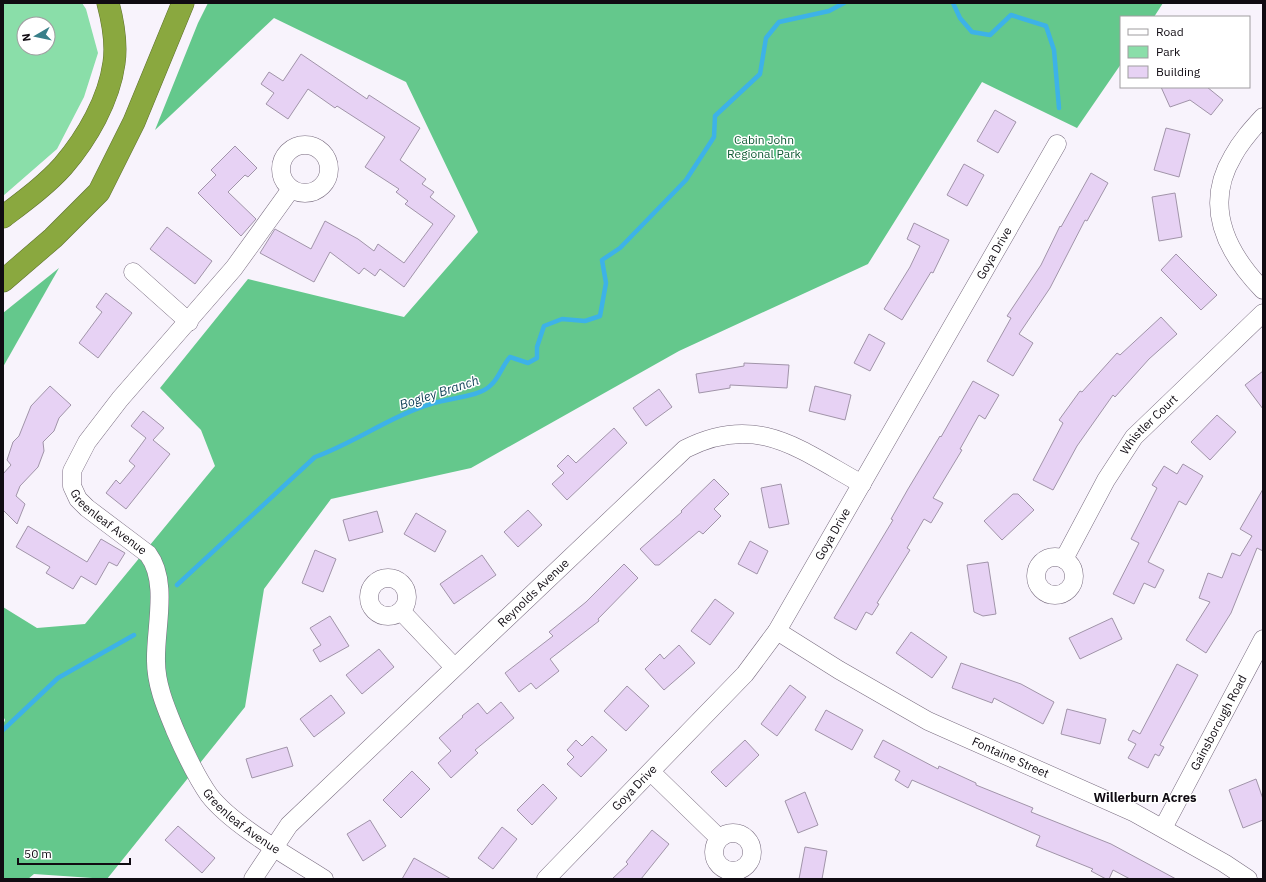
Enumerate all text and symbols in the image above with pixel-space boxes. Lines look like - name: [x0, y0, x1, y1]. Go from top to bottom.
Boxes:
- north arrow: [16, 16, 56, 56]
- legend: [1120, 16, 1250, 88]
- text: Road: [1156, 24, 1184, 39]
- text: N: [19, 33, 34, 43]
- text: Park: [1156, 44, 1181, 59]
- text: Building: [1156, 64, 1201, 79]
- park label: Cabin John Regional Park: [727, 132, 802, 161]
- street label: Goya Drive: [973, 224, 1015, 282]
- water label: Bogley Branch: [397, 372, 481, 413]
- street label: Whistler Court: [1117, 391, 1181, 457]
- street label: Greenleaf Avenue: [67, 486, 150, 558]
- street label: Goya Drive: [811, 505, 853, 563]
- street label: Reynolds Avenue: [494, 555, 572, 630]
- street label: Gainsborough Road: [1187, 672, 1250, 773]
- street label: Fontaine Street: [970, 733, 1052, 781]
- street label: Goya Drive: [609, 761, 660, 814]
- street label: Greenleaf Avenue: [200, 785, 284, 857]
- district label: Willerburn Acres: [1093, 789, 1197, 806]
- scale bar: [18, 840, 130, 866]
- text: 50 m: [24, 846, 52, 861]

